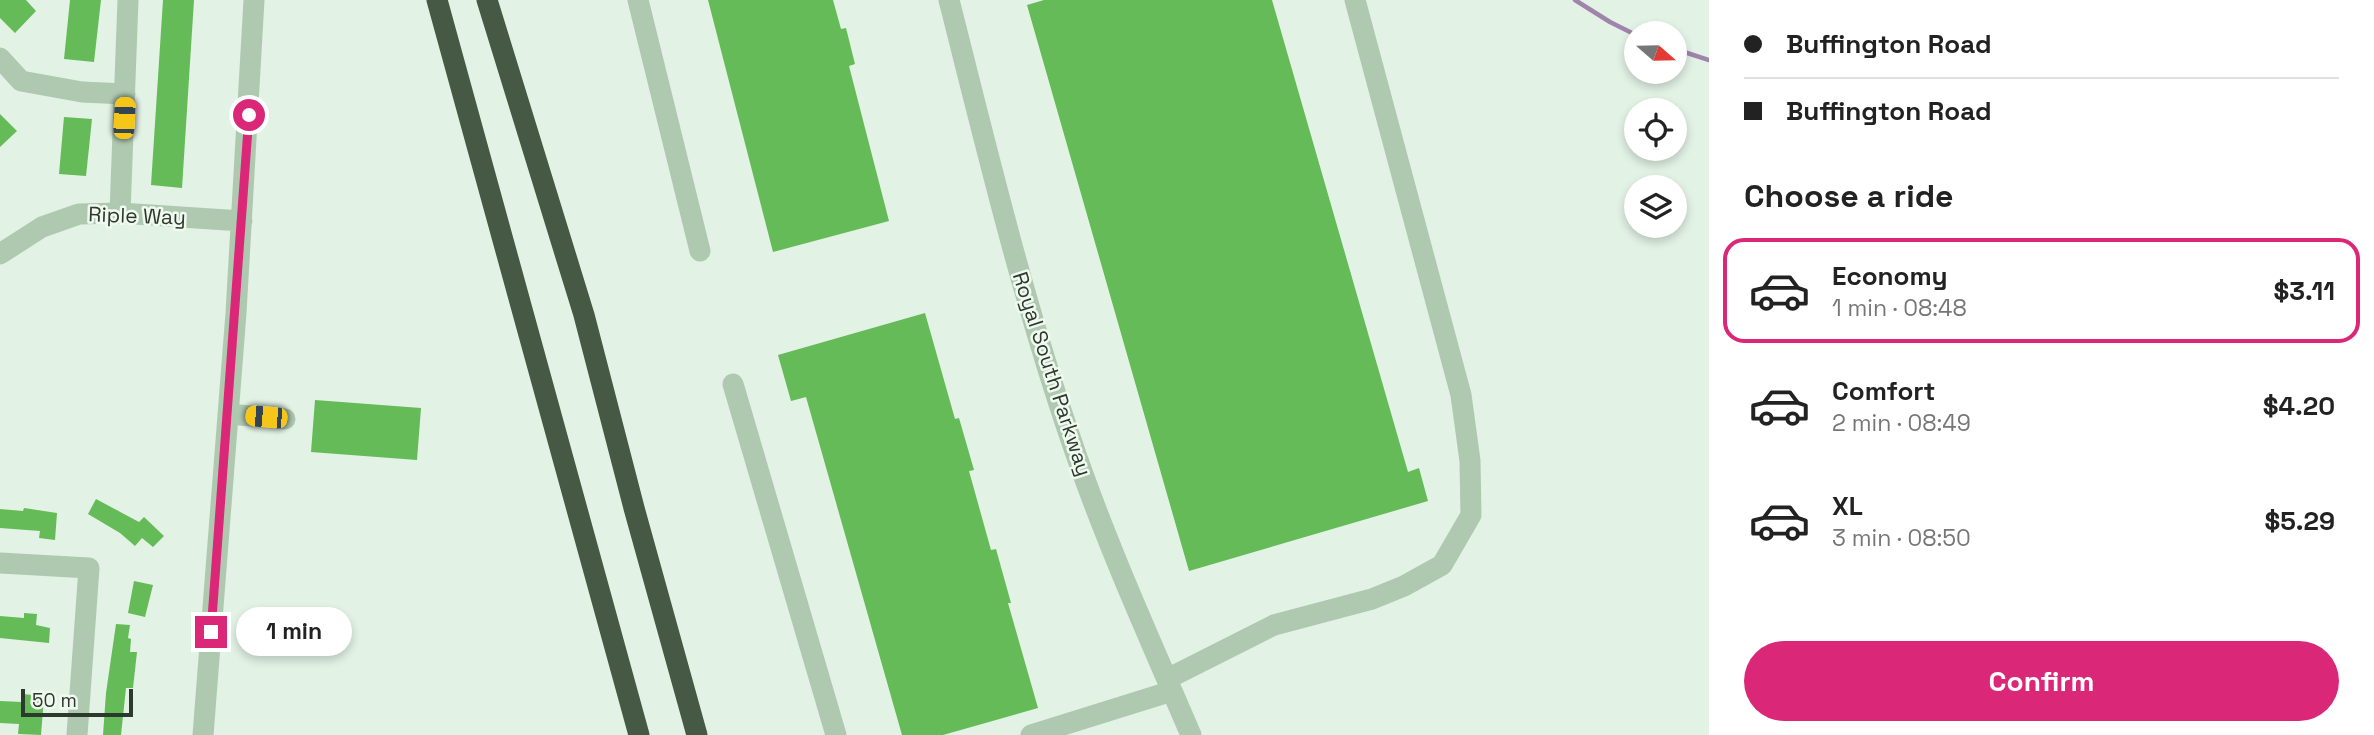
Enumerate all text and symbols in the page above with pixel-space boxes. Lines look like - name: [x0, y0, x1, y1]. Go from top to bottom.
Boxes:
- north arrow: [1624, 21, 1687, 84]
- map controls: [1624, 21, 1687, 238]
- text: Buffington Road: [1786, 27, 1992, 61]
- text: Buffington Road: [1786, 94, 1992, 128]
- car: [113, 96, 136, 140]
- button: locate: [1624, 98, 1687, 161]
- route start: [233, 99, 265, 131]
- button: layers: [1624, 175, 1687, 238]
- text: Choose a ride: [1744, 176, 1954, 216]
- street label: Riple Way: [88, 200, 186, 231]
- icon: car: [1748, 259, 1811, 322]
- text: Economy: [1832, 259, 1948, 293]
- street label: Royal South Parkway: [1007, 268, 1098, 479]
- text: $3.11: [2274, 274, 2335, 308]
- text: 1 min · 08:48: [1832, 293, 1967, 323]
- icon: car: [1748, 374, 1811, 437]
- text: Comfort: [1832, 374, 1935, 408]
- text: $4.20: [2263, 389, 2335, 423]
- car: [245, 405, 288, 429]
- text: 2 min · 08:49: [1832, 408, 1971, 438]
- icon: car: [1748, 489, 1811, 552]
- text: XL: [1832, 489, 1863, 523]
- text: $5.29: [2264, 504, 2335, 538]
- text: 3 min · 08:50: [1832, 523, 1971, 553]
- callout: 1 min: [235, 608, 351, 656]
- route end: [195, 616, 227, 648]
- text: 1 min: [266, 616, 322, 646]
- button: Confirm: [1744, 641, 2339, 721]
- scale bar: [21, 686, 133, 718]
- text: 50 m: [32, 688, 77, 713]

